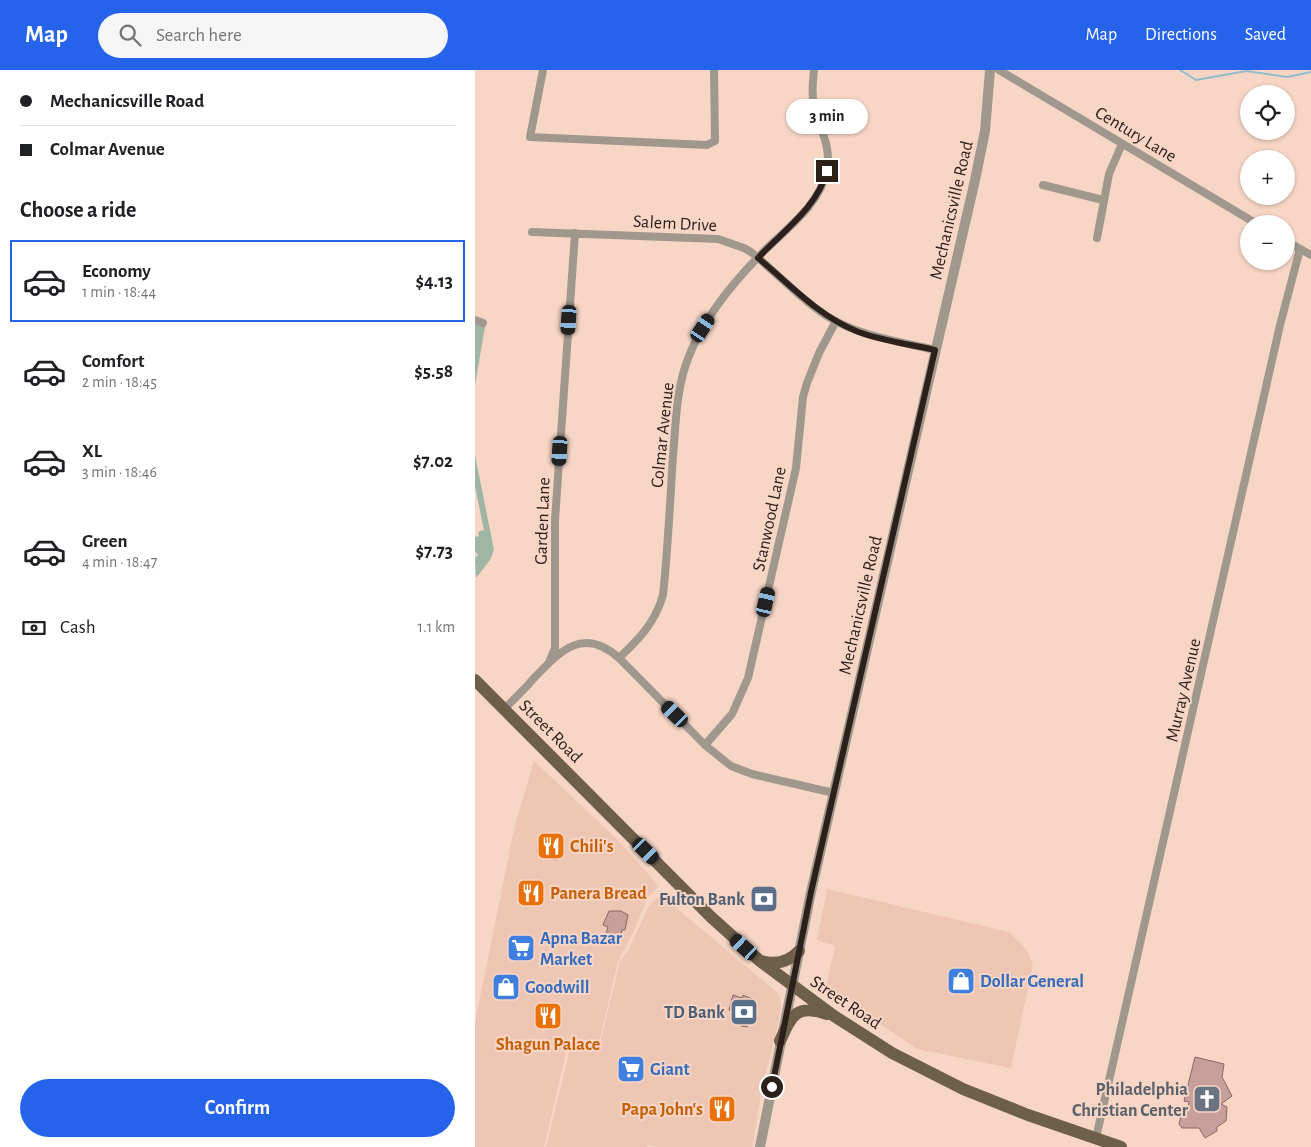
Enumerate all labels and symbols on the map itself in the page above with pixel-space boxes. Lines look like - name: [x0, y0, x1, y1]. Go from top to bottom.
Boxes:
- callout: 3 min: [786, 98, 868, 134]
- street label: Century Lane: [1092, 104, 1179, 166]
- street label: Mechanicsville Road: [927, 139, 977, 281]
- route end: [816, 160, 838, 182]
- street label: Salem Drive: [633, 213, 717, 235]
- car: [560, 305, 577, 335]
- car: [688, 311, 717, 345]
- street label: Colmar Avenue: [648, 381, 677, 489]
- car: [551, 436, 568, 466]
- street label: Stanwood Lane: [750, 465, 790, 573]
- street label: Garden Lane: [532, 477, 554, 565]
- street label: Mechanicsville Road: [836, 534, 886, 676]
- car: [755, 586, 776, 618]
- street label: Murray Avenue: [1163, 637, 1205, 744]
- street label: Street Road: [515, 697, 585, 767]
- car: [659, 698, 691, 730]
- restaurant icon: Chili's: [536, 831, 566, 861]
- car: [630, 835, 661, 867]
- place label: Chili's: [570, 838, 614, 856]
- restaurant icon: Panera Bread: [516, 878, 546, 908]
- bank icon: Fulton Bank: [749, 884, 779, 914]
- place label: Panera Bread: [550, 885, 647, 903]
- place label: Fulton Bank: [659, 891, 745, 909]
- place label: Apna Bazar Market: [540, 930, 623, 969]
- car: [727, 931, 760, 963]
- supermarket icon: Apna Bazar Market: [506, 933, 536, 963]
- shop icon: Dollar General: [946, 966, 976, 996]
- shop icon: Goodwill: [491, 972, 521, 1002]
- street label: Street Road: [807, 973, 884, 1033]
- place label: Dollar General: [980, 973, 1084, 991]
- place label: Goodwill: [525, 979, 589, 997]
- bank icon: TD Bank: [729, 997, 759, 1027]
- restaurant icon: Shagun Palace: [533, 1001, 563, 1031]
- place label: TD Bank: [664, 1004, 725, 1022]
- place label: Shagun Palace: [496, 1036, 600, 1054]
- supermarket icon: Giant: [616, 1054, 646, 1084]
- place label: Giant: [650, 1061, 690, 1079]
- route start: [761, 1076, 783, 1098]
- place label: Philadelphia Christian Center: [1072, 1081, 1189, 1120]
- church icon: Philadelphia Christian Center: [1192, 1084, 1222, 1114]
- restaurant icon: Papa John's: [707, 1094, 737, 1124]
- place label: Papa John's: [621, 1101, 703, 1119]

